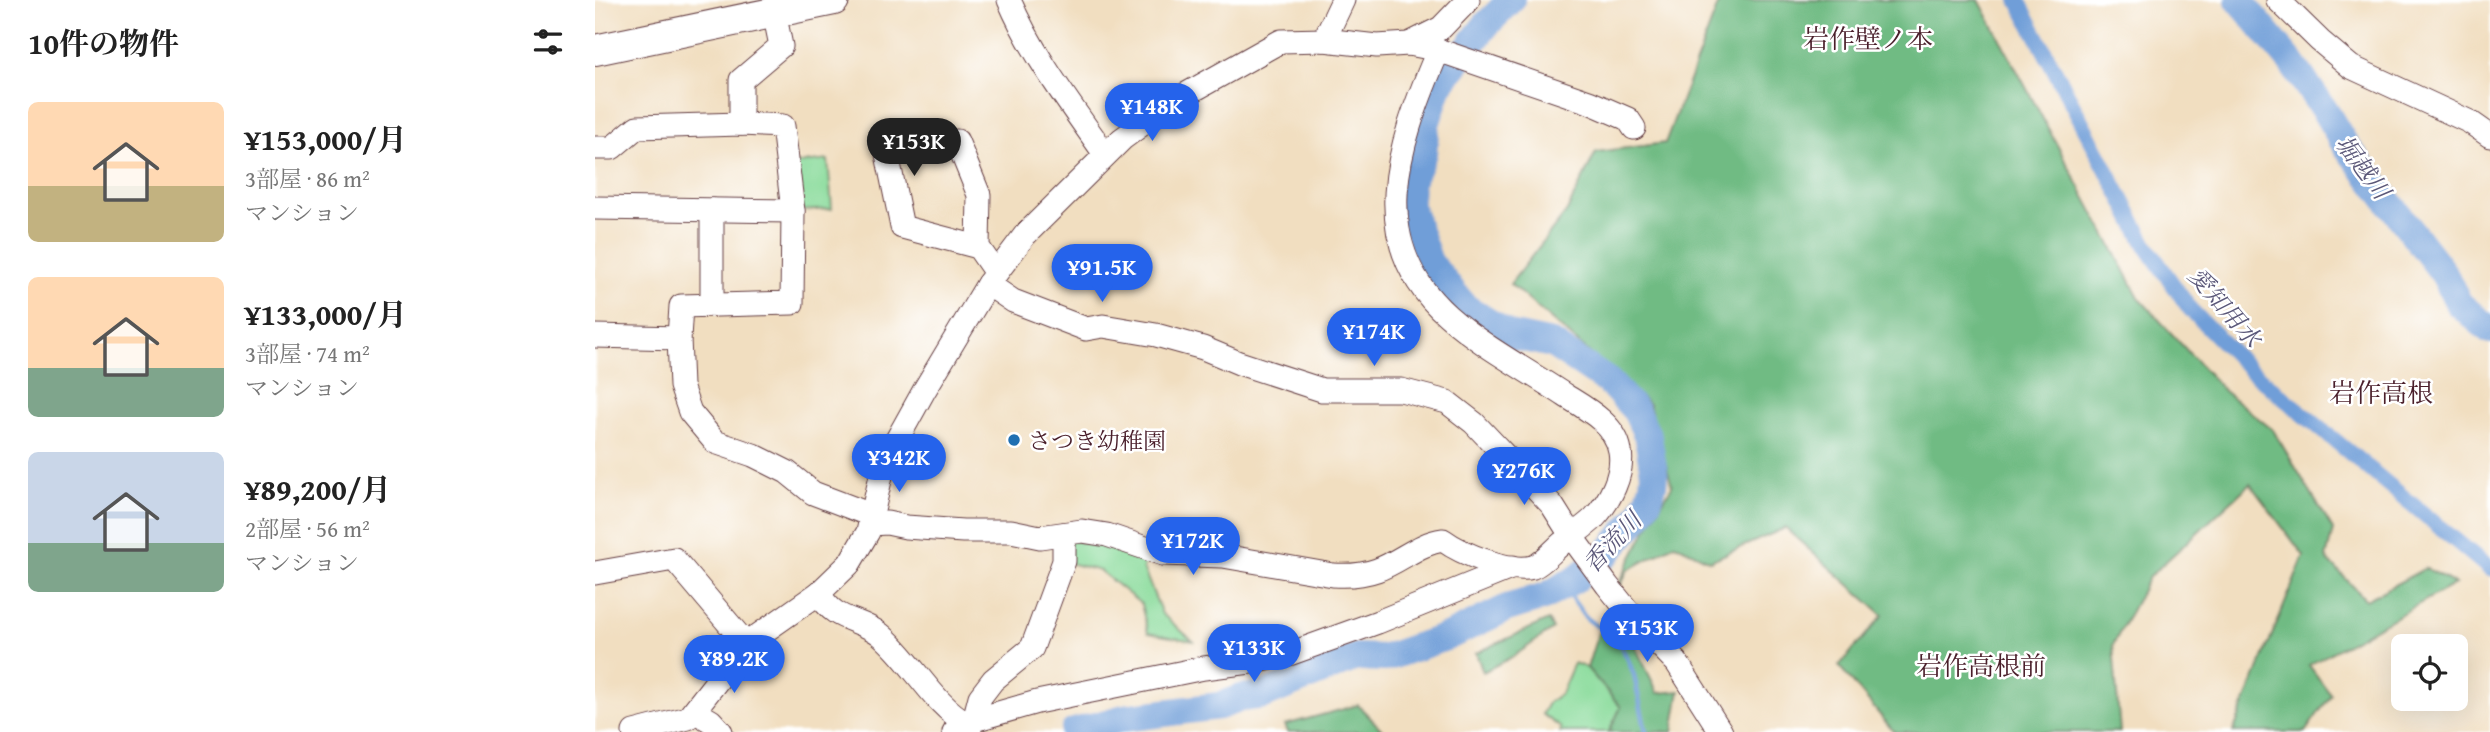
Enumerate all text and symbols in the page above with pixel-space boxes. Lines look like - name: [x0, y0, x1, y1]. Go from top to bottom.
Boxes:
- district label: 岩作壁ノ本: [1803, 19, 1933, 58]
- text: 10件の物件: [28, 21, 179, 65]
- icon: filters: [529, 23, 567, 61]
- pin: ¥148K: [1103, 83, 1201, 143]
- text: ¥148K: [1121, 89, 1183, 122]
- text: ¥153,000/月: [245, 117, 407, 161]
- pin: ¥153K: [865, 118, 963, 178]
- text: ¥153K: [883, 124, 945, 157]
- water label: 堀越川: [2327, 128, 2400, 209]
- icon: home: [84, 130, 168, 214]
- text: 3部屋 · 86 m²: [245, 162, 370, 195]
- text: マンション: [245, 196, 359, 229]
- pin: ¥91.5K: [1045, 244, 1159, 304]
- text: ¥91.5K: [1068, 250, 1136, 283]
- water label: 愛知用水: [2180, 259, 2271, 356]
- text: ¥133,000/月: [245, 292, 407, 336]
- icon: home: [84, 305, 168, 389]
- pin: ¥174K: [1325, 308, 1423, 368]
- text: ¥174K: [1343, 314, 1405, 347]
- text: 3部屋 · 74 m²: [245, 337, 370, 370]
- text: マンション: [245, 371, 359, 404]
- district label: 岩作高根: [2329, 373, 2433, 412]
- place label: さつき幼稚園: [1028, 424, 1166, 457]
- marker: さつき幼稚園: [1006, 432, 1022, 448]
- pin: ¥342K: [850, 434, 948, 494]
- text: ¥342K: [868, 440, 930, 473]
- pin: ¥276K: [1475, 448, 1573, 507]
- text: ¥276K: [1493, 453, 1555, 486]
- text: ¥89,200/月: [245, 467, 391, 511]
- icon: home: [84, 480, 168, 564]
- water label: 香流川: [1575, 502, 1651, 580]
- text: 2部屋 · 56 m²: [245, 512, 370, 545]
- pin: ¥172K: [1144, 518, 1242, 577]
- text: ¥172K: [1162, 523, 1224, 556]
- text: マンション: [245, 546, 359, 579]
- pin: ¥153K: [1598, 604, 1696, 664]
- text: ¥153K: [1616, 610, 1678, 643]
- pin: ¥133K: [1205, 624, 1303, 684]
- text: ¥133K: [1223, 630, 1285, 663]
- map controls: [2391, 634, 2468, 711]
- button: locate: [2391, 634, 2468, 711]
- pin: ¥89.2K: [677, 636, 791, 695]
- text: ¥89.2K: [700, 641, 768, 674]
- district label: 岩作高根前: [1916, 646, 2046, 685]

